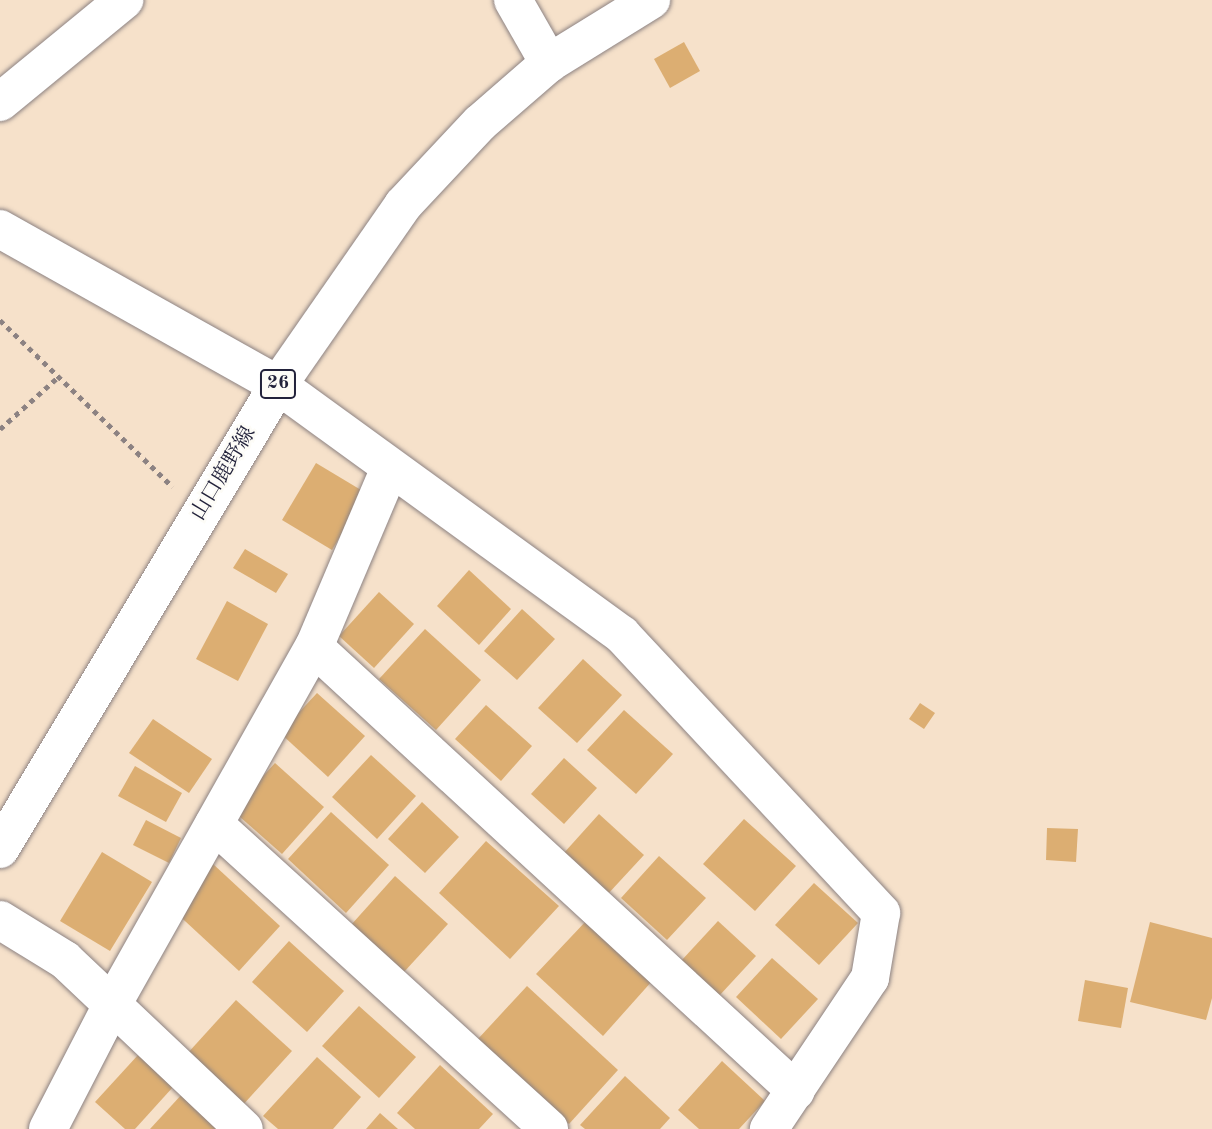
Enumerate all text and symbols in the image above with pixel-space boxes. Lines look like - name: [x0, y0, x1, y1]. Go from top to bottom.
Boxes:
- road number: 26: [259, 368, 297, 400]
- street label: 山口鹿野線: [186, 423, 262, 525]

